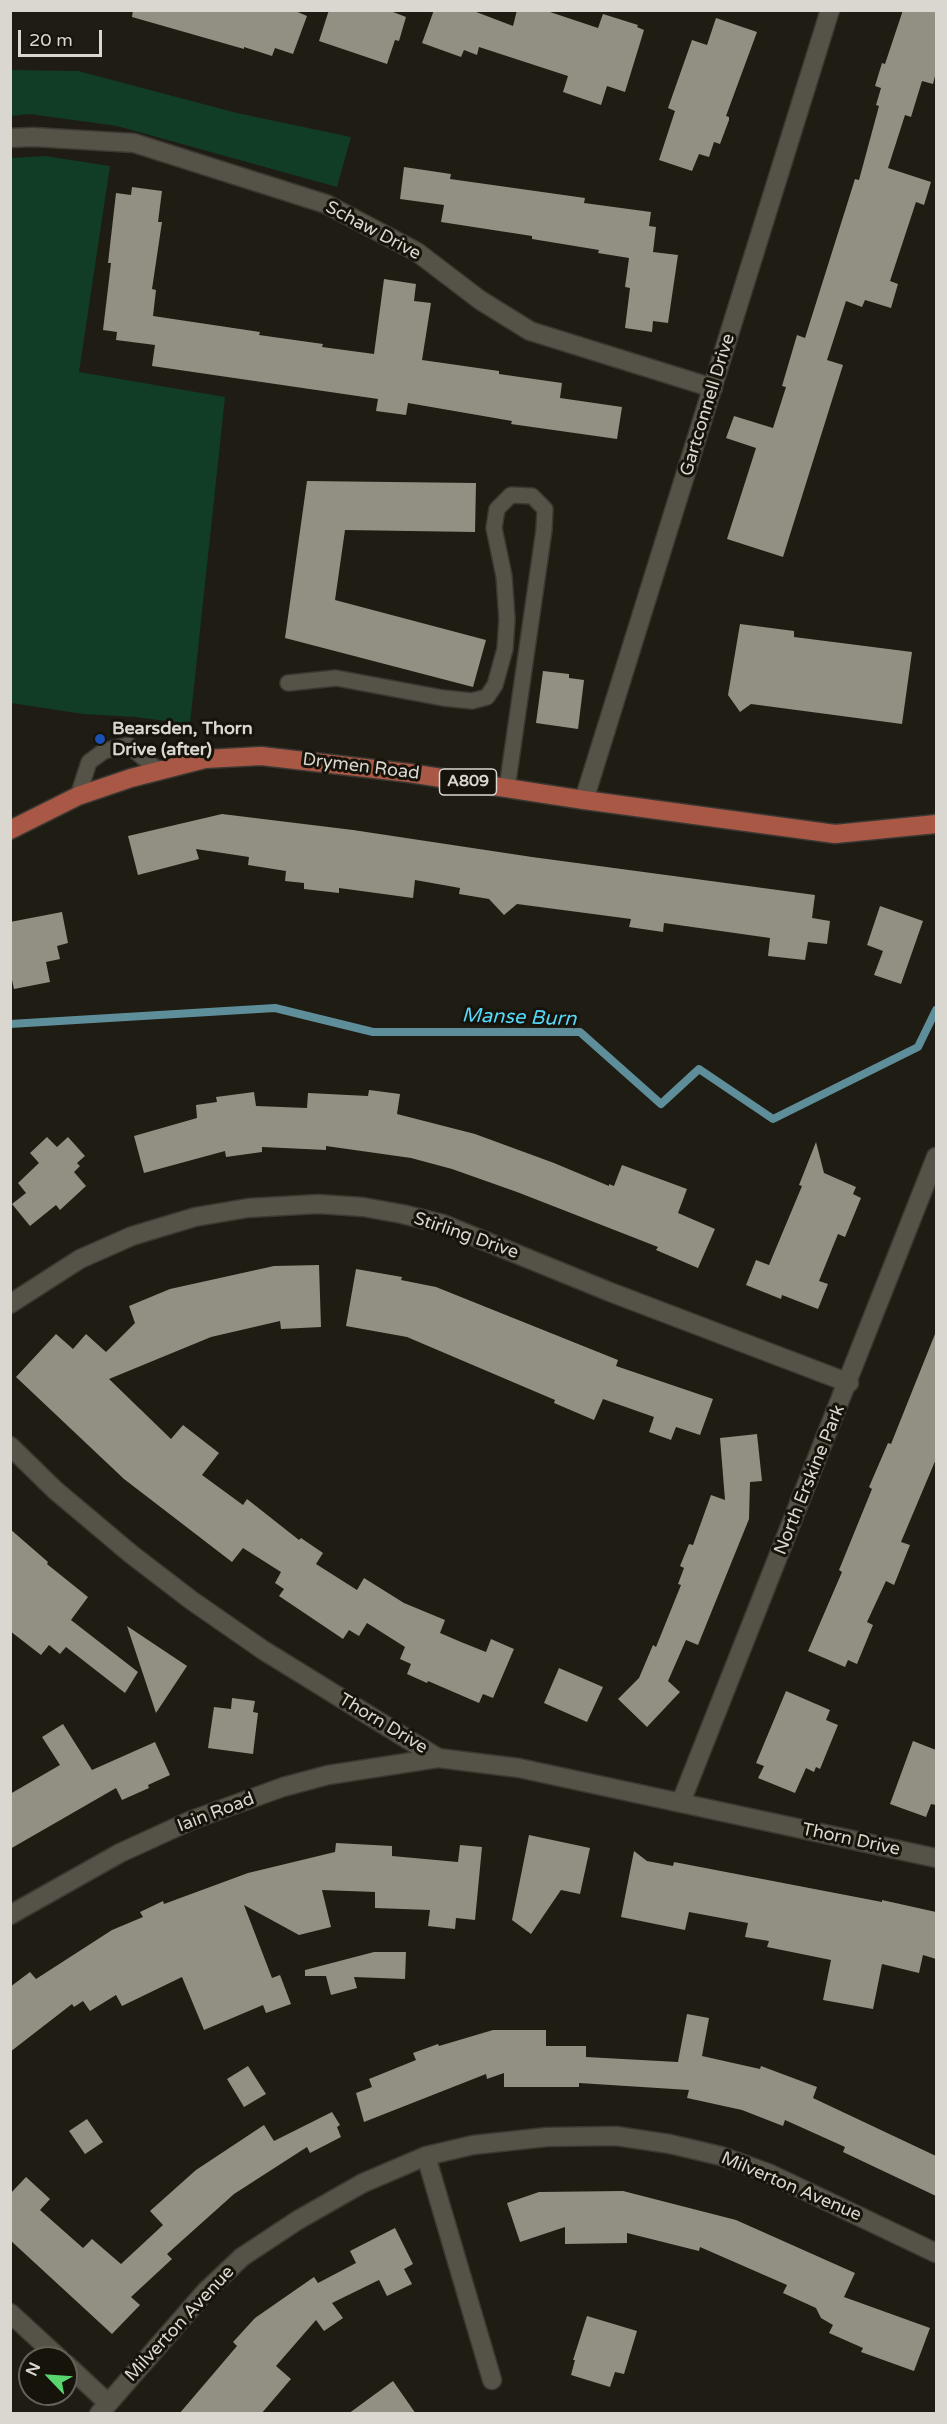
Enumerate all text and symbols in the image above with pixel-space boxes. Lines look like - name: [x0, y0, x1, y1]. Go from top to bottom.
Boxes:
- scale bar: [21, 18, 105, 56]
- text: 20 m: [29, 29, 73, 51]
- street label: Schaw Drive: [322, 197, 424, 265]
- street label: Gartconnell Drive: [676, 331, 740, 479]
- place label: Bearsden, Thorn Drive (after): [112, 718, 253, 760]
- marker: Bearsden, Thorn Drive (after): [93, 732, 107, 746]
- street label: Drymen Road: [301, 749, 421, 785]
- road number: A809: [440, 769, 496, 795]
- water label: Manse Burn: [461, 1004, 577, 1032]
- street label: Stirling Drive: [411, 1208, 521, 1264]
- street label: North Erskine Park: [770, 1402, 850, 1558]
- street label: Thorn Drive: [335, 1689, 431, 1759]
- street label: Iain Road: [175, 1788, 257, 1838]
- street label: Thorn Drive: [800, 1819, 902, 1861]
- street label: Milverton Avenue: [718, 2148, 864, 2226]
- street label: Milverton Avenue: [121, 2262, 239, 2386]
- north arrow: [18, 2346, 78, 2406]
- text: N: [22, 2359, 45, 2379]

